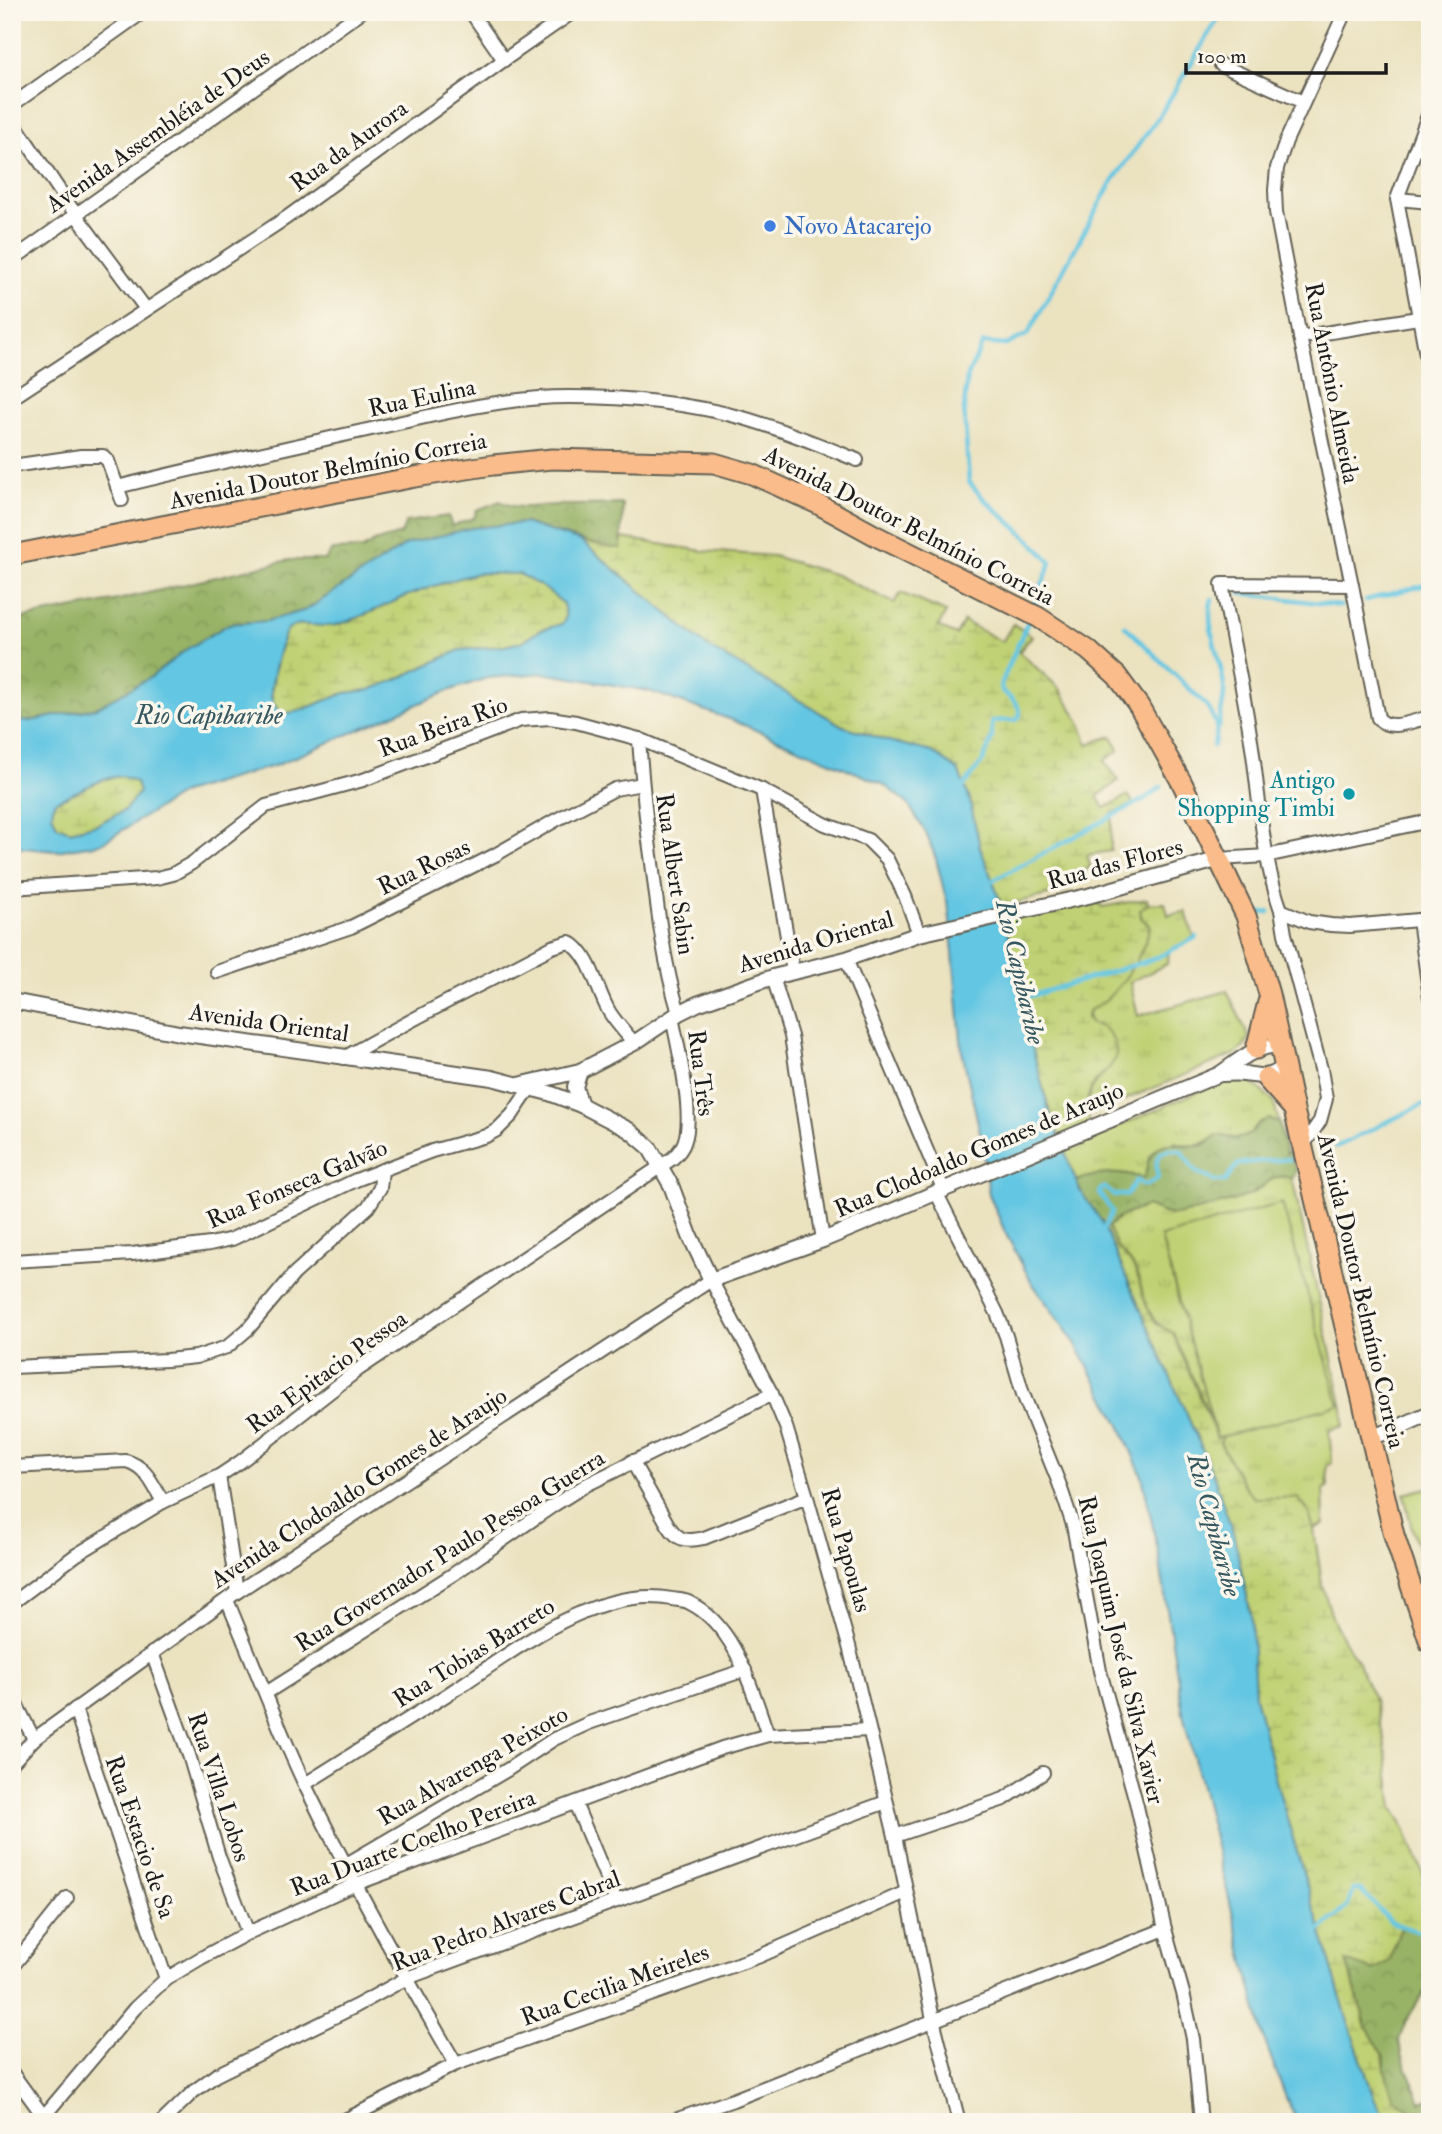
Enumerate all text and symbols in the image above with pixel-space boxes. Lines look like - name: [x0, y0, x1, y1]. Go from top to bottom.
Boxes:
- scale bar: [1186, 32, 1386, 76]
- street label: Avenida Assembléia de Deus: [39, 42, 276, 221]
- text: 100 m: [1197, 43, 1247, 70]
- street label: Rua da Aurora: [284, 92, 415, 199]
- place label: Novo Atacarejo: [784, 211, 932, 242]
- marker: Novo Atacarejo: [762, 218, 778, 234]
- street label: Rua Antônio Almeida: [1297, 280, 1367, 487]
- street label: Rua Eulina: [366, 371, 480, 424]
- street label: Avenida Doutor Belmínio Correia: [166, 425, 490, 517]
- street label: Avenida Doutor Belmínio Correia: [757, 439, 1061, 613]
- street label: Rua Beira Rio: [374, 689, 512, 765]
- water label: Rio Capibaribe: [134, 700, 283, 732]
- place label: Antigo Shopping Timbi: [1177, 765, 1335, 824]
- marker: Antigo Shopping Timbi: [1341, 786, 1357, 802]
- street label: Rua Albert Sabin: [648, 791, 702, 957]
- street label: Rua Rosas: [373, 831, 475, 903]
- street label: Rua das Flores: [1044, 831, 1186, 897]
- water label: Rio Capibaribe: [988, 896, 1052, 1048]
- street label: Avenida Oriental: [734, 904, 898, 981]
- street label: Avenida Oriental: [186, 996, 351, 1050]
- street label: Rua Três: [680, 1028, 722, 1118]
- street label: Rua Clodoaldo Gomes de Araujo: [830, 1075, 1128, 1225]
- street label: Avenida Doutor Belmínio Correia: [1309, 1130, 1413, 1453]
- street label: Rua Fonseca Galvão: [202, 1132, 392, 1236]
- street label: Rua Epitacio Pessoa: [240, 1303, 414, 1441]
- street label: Avenida Clodoaldo Gomes de Araujo: [204, 1380, 513, 1596]
- street label: Rua Governador Paulo Pessoa Guerra: [289, 1442, 612, 1659]
- water label: Rio Capibaribe: [1179, 1449, 1249, 1601]
- street label: Rua Papoulas: [813, 1484, 879, 1616]
- street label: Rua Joaquim José da Silva Xavier: [1070, 1493, 1172, 1807]
- street label: Rua Tobias Barreto: [388, 1591, 560, 1715]
- street label: Rua Alvarenga Peixoto: [372, 1699, 574, 1833]
- street label: Rua Villa Lobos: [180, 1708, 258, 1866]
- street label: Rua Estacio de Sa: [98, 1752, 183, 1924]
- street label: Rua Duarte Coelho Pereira: [286, 1782, 541, 1904]
- street label: Rua Pedro Alvares Cabral: [387, 1863, 625, 1979]
- street label: Rua Cecilia Meireles: [517, 1937, 713, 2033]

